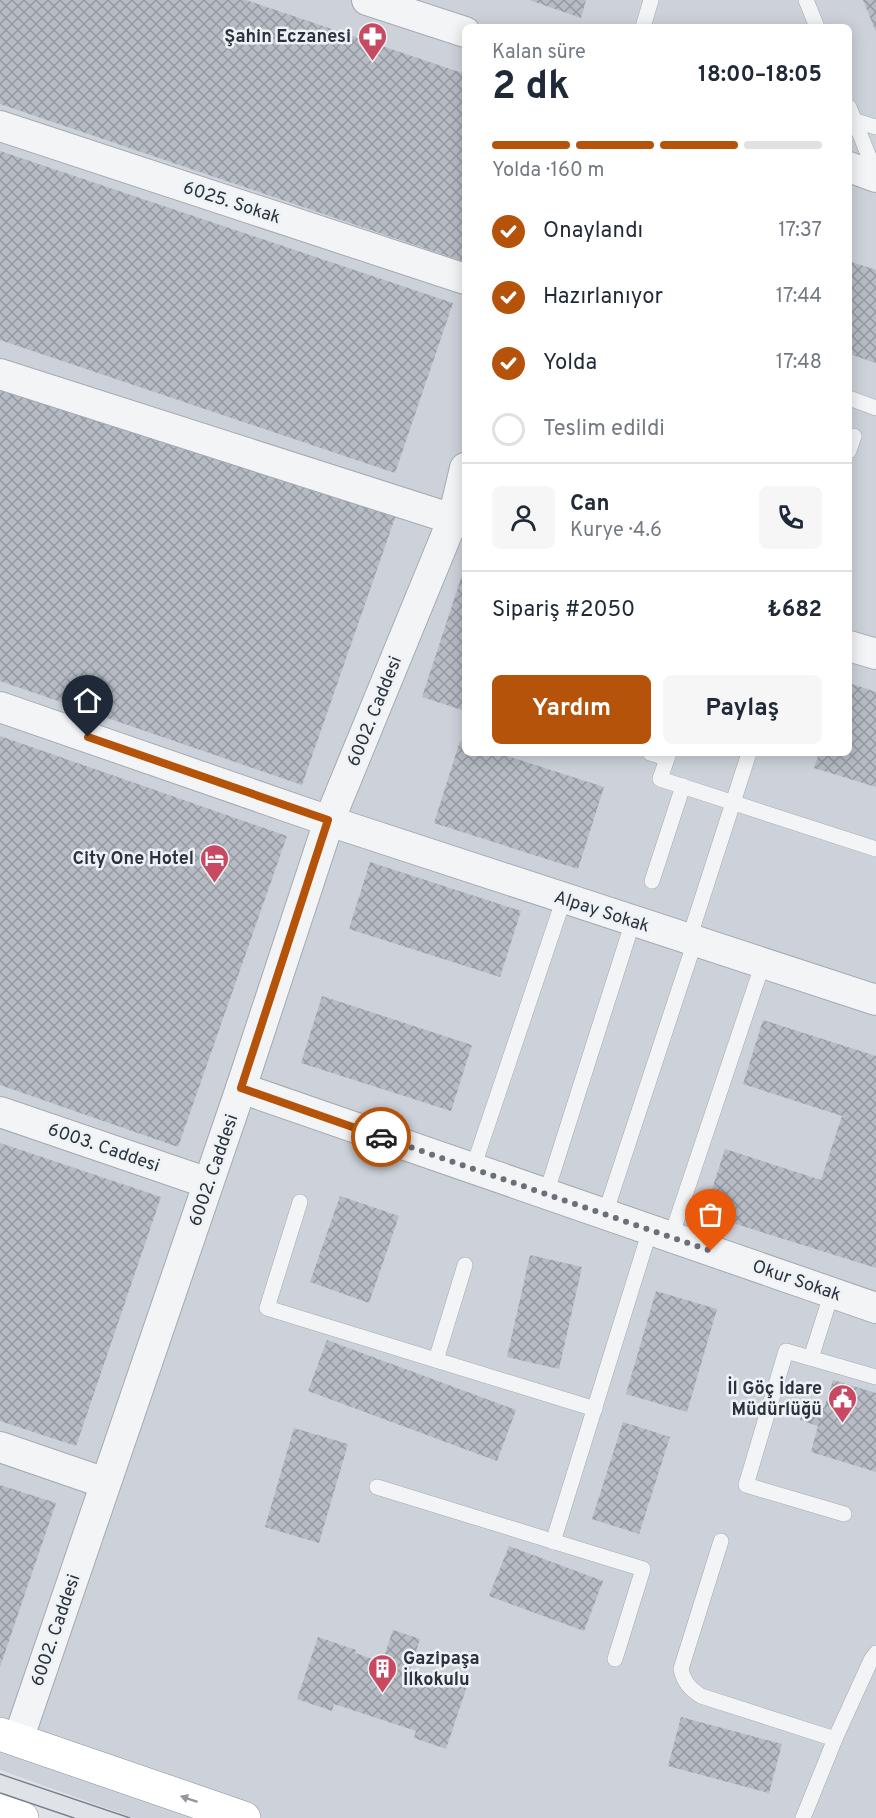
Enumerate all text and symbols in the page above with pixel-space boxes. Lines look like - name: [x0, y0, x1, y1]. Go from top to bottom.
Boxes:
- pharmacy icon: Şahin Eczanesi: [356, 20, 388, 62]
- place label: Şahin Eczanesi: [224, 26, 351, 49]
- text: Kalan süre: [492, 40, 586, 66]
- text: 18:00–18:05: [698, 62, 822, 89]
- text: 2 dk: [492, 64, 570, 113]
- text: Yolda · 160 m: [492, 158, 604, 184]
- street label: 6025. Sokak: [180, 177, 283, 230]
- icon: check: [492, 215, 525, 248]
- text: Onaylandı: [543, 218, 643, 245]
- text: 17:37: [778, 218, 822, 244]
- icon: check: [492, 281, 525, 314]
- text: Hazırlanıyor: [543, 284, 663, 311]
- text: 17:44: [776, 284, 822, 310]
- icon: check: [492, 347, 525, 380]
- text: Yolda: [543, 350, 597, 377]
- text: 17:48: [776, 350, 822, 376]
- text: Teslim edildi: [543, 416, 665, 443]
- button: person: [492, 486, 555, 549]
- button: phone: [759, 486, 822, 549]
- text: Can: [570, 491, 609, 518]
- text: Kurye · 4.6: [570, 518, 662, 544]
- text: Sipariş #2050: [492, 597, 635, 624]
- text: ₺682: [767, 597, 822, 624]
- street label: 6002. Caddesi: [343, 653, 408, 770]
- pin: [62, 675, 113, 737]
- button: Yardım: [492, 675, 651, 744]
- button: Paylaş: [663, 675, 822, 744]
- icon: home: [71, 684, 104, 717]
- hotel icon: City One Hotel: [199, 842, 231, 884]
- place label: City One Hotel: [72, 848, 194, 871]
- street label: Alpay Sokak: [551, 886, 652, 939]
- courier: [351, 1107, 411, 1167]
- street label: 6002. Caddesi: [184, 1111, 244, 1230]
- street label: 6003. Caddesi: [45, 1119, 163, 1178]
- icon: car: [365, 1121, 398, 1154]
- pin: [685, 1189, 736, 1251]
- icon: bag: [694, 1198, 727, 1231]
- street label: Okur Sokak: [749, 1255, 844, 1307]
- place label: İl Göç İdare Müdürlüğü: [727, 1376, 822, 1422]
- public building icon: İl Göç İdare Müdürlüğü: [827, 1382, 859, 1424]
- street label: 6002. Caddesi: [26, 1571, 86, 1690]
- place label: Gazipaşa İlkokulu: [403, 1648, 479, 1692]
- building icon: Gazipaşa İlkokulu: [366, 1652, 398, 1694]
- one-way arrow: [180, 1793, 198, 1803]

